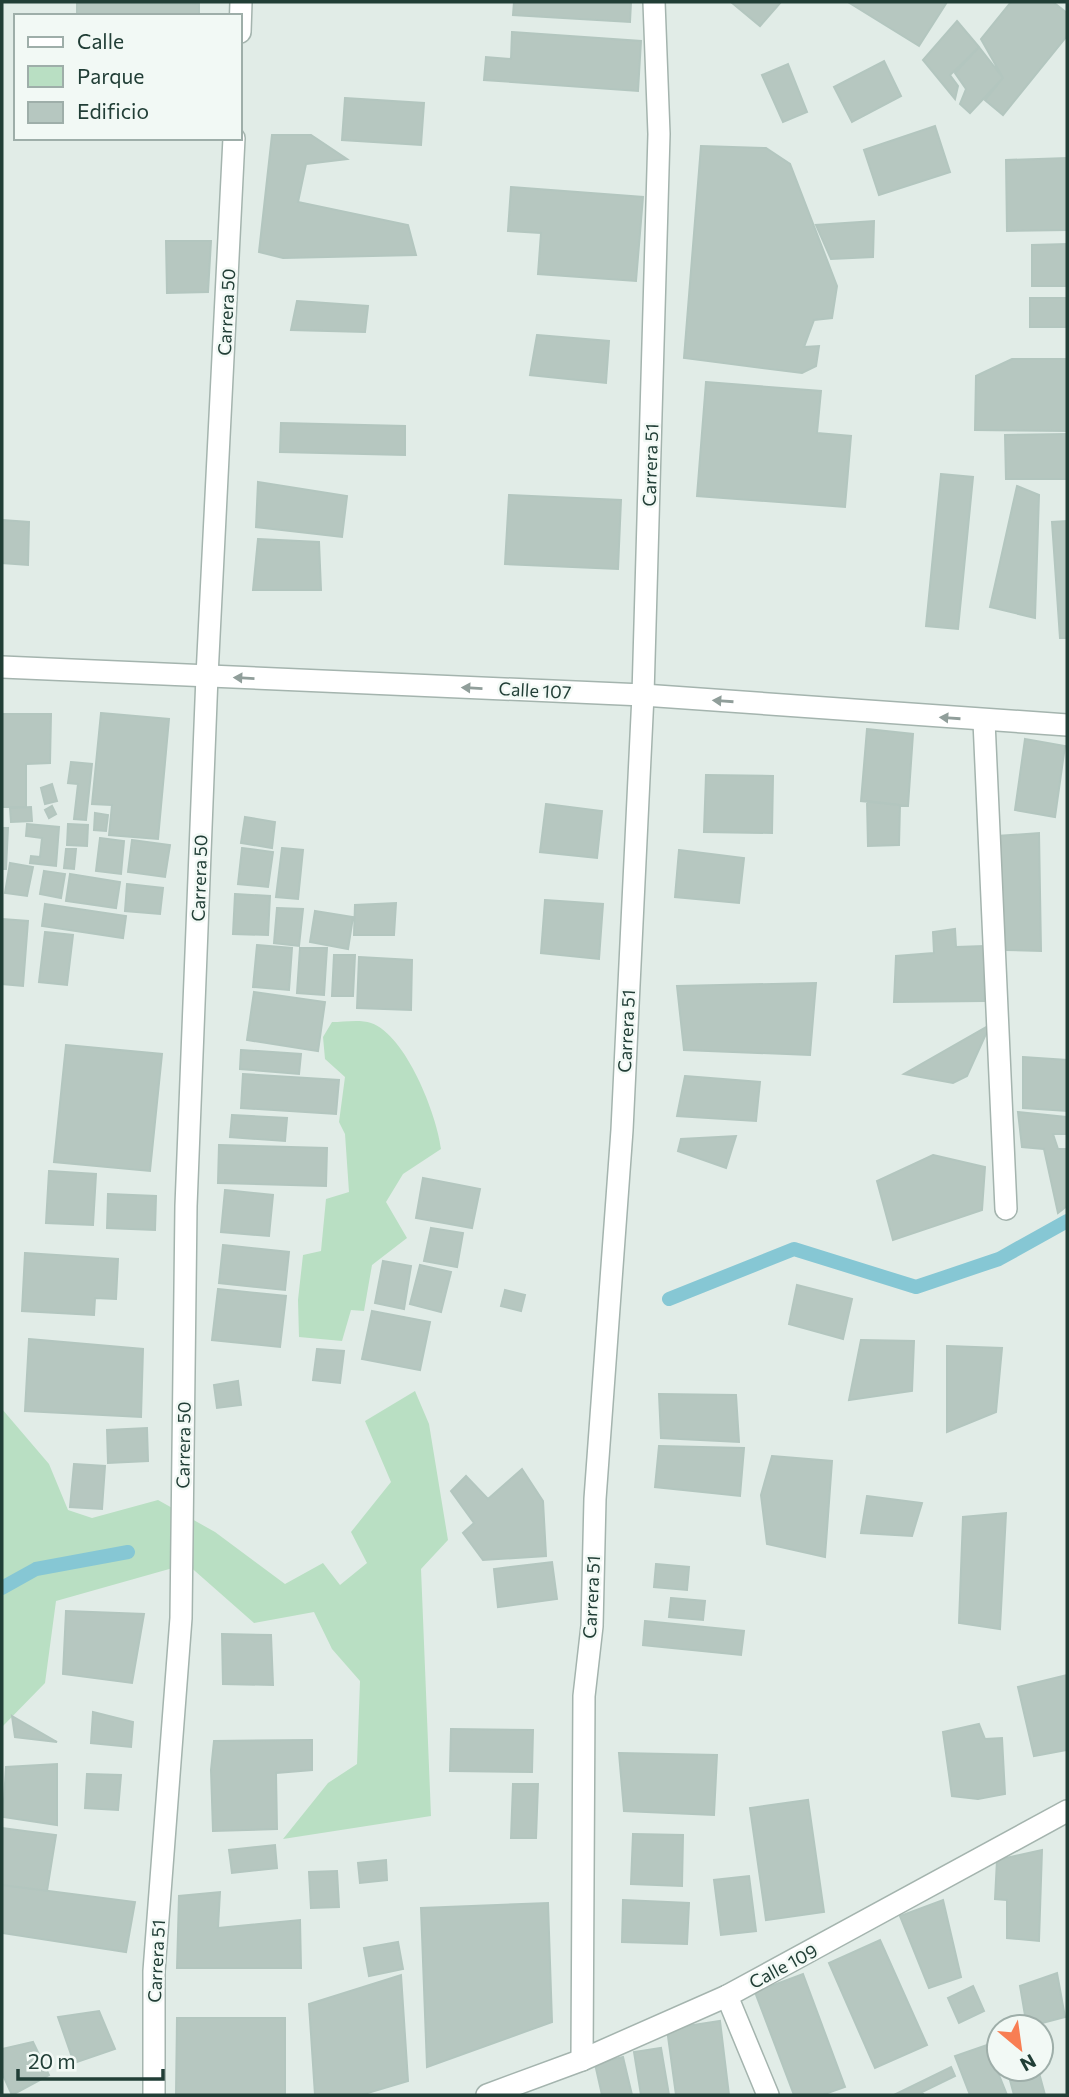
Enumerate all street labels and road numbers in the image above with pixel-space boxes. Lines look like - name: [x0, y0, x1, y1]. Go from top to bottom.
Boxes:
- street label: Carrera 50: [213, 268, 239, 356]
- street label: Carrera 51: [638, 423, 662, 507]
- street label: Calle 107: [498, 677, 572, 703]
- street label: Carrera 50: [186, 834, 212, 922]
- street label: Carrera 51: [613, 989, 639, 1073]
- street label: Carrera 50: [171, 1401, 195, 1489]
- street label: Carrera 51: [578, 1555, 604, 1639]
- street label: Carrera 51: [143, 1919, 169, 2003]
- street label: Calle 109: [745, 1939, 821, 1993]

